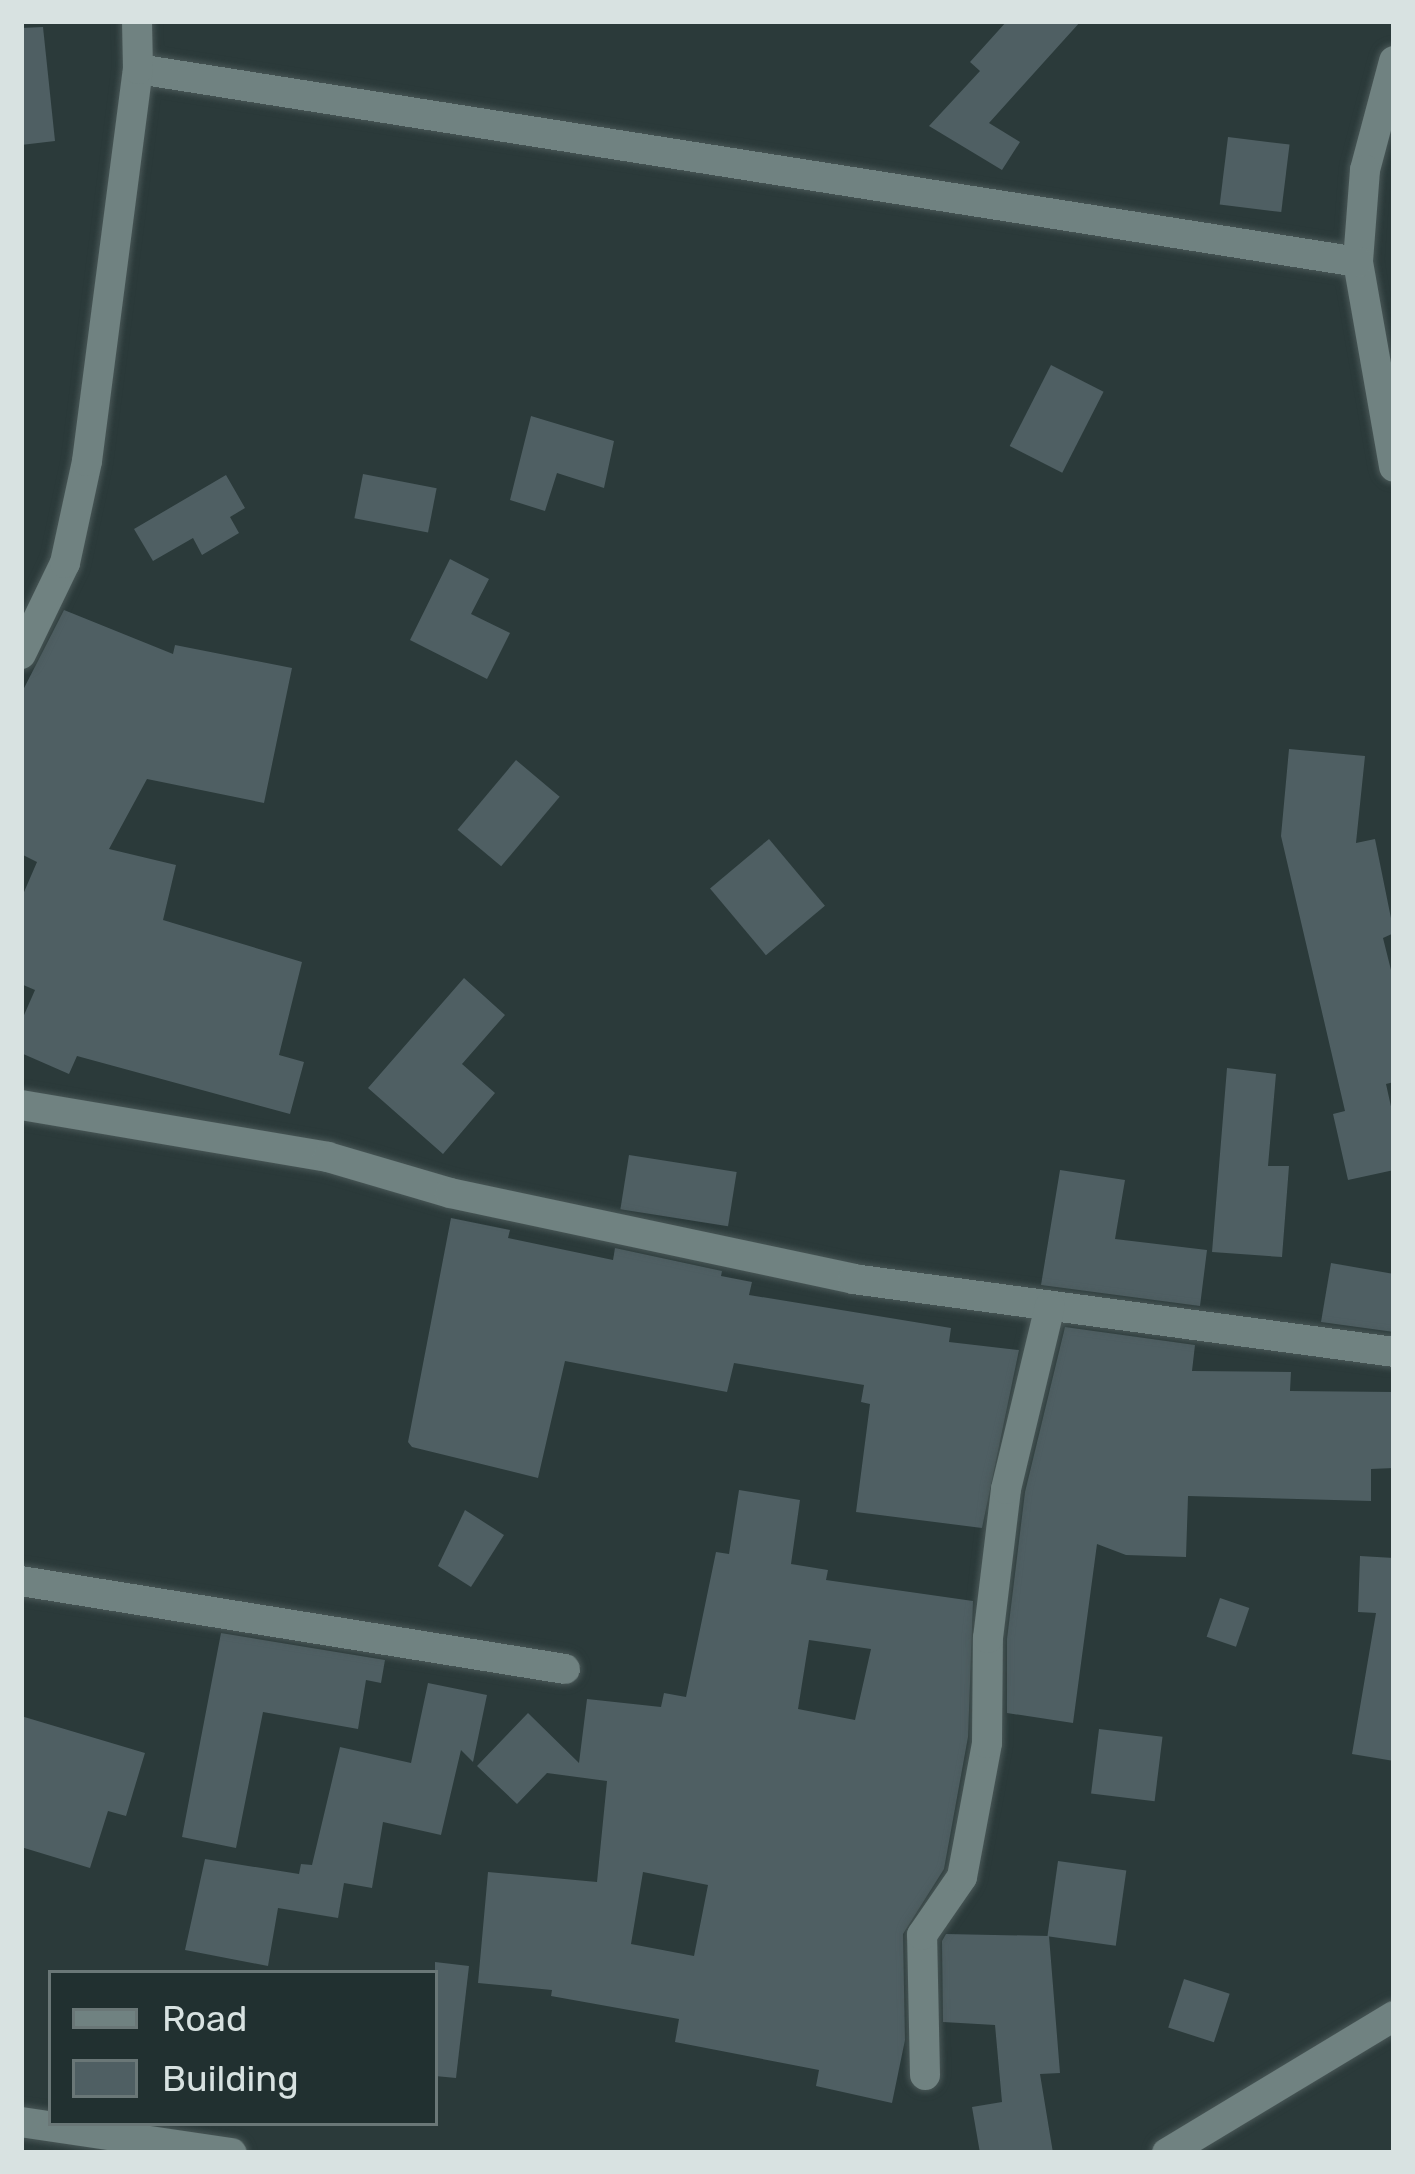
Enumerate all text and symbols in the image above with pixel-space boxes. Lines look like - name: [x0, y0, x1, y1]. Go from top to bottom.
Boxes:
- legend: [48, 1970, 438, 2126]
- text: Road: [162, 1997, 247, 2040]
- text: Building: [162, 2057, 299, 2100]

